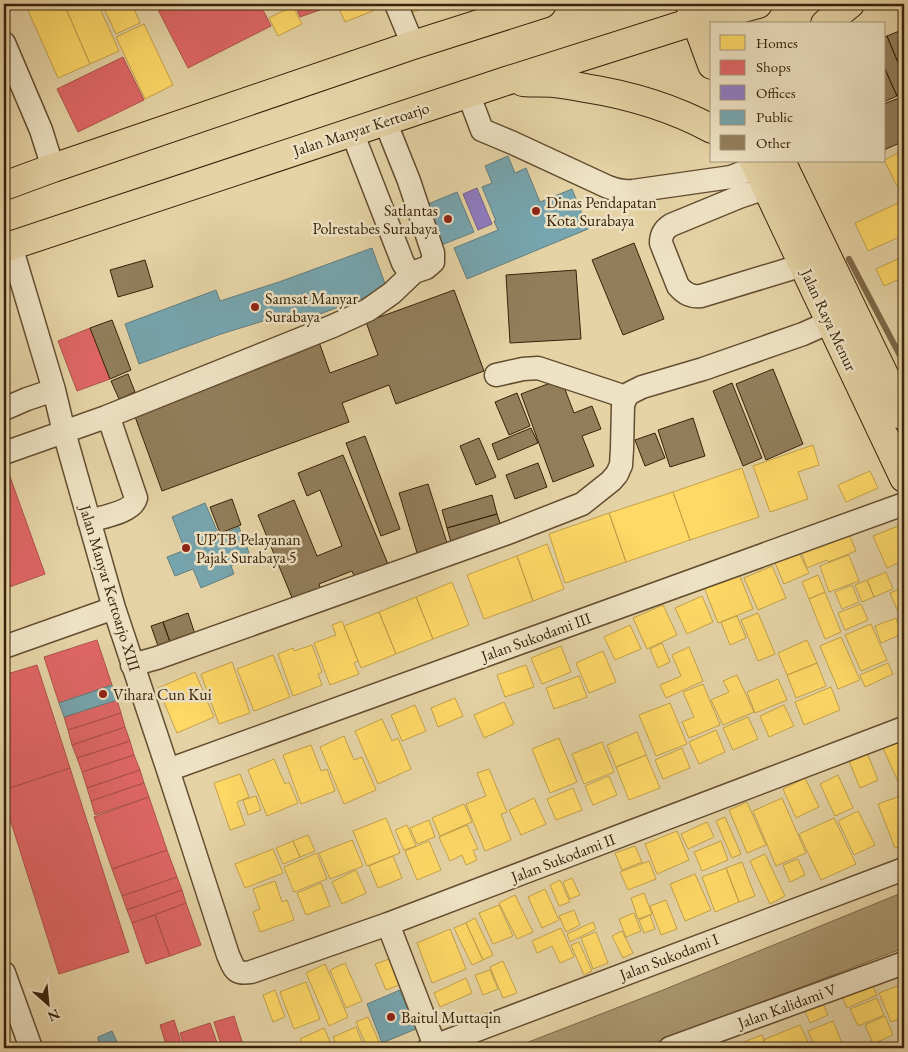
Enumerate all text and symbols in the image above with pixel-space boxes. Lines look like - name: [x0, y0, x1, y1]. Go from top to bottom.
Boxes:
- legend: [710, 22, 886, 162]
- text: Homes: [756, 33, 798, 52]
- text: Shops: [756, 57, 791, 76]
- text: Offices: [756, 83, 796, 102]
- street label: Jalan Manyar Kertoarjo: [288, 97, 432, 162]
- text: Public: [756, 107, 793, 126]
- text: Other: [756, 133, 791, 152]
- place label: Dinas Pendapatan Kota Surabaya: [546, 192, 657, 231]
- place label: Satlantas Polrestabes Surabaya: [313, 200, 439, 239]
- marker: Dinas Pendapatan Kota Surabaya: [530, 205, 542, 217]
- marker: Satlantas Polrestabes Surabaya: [442, 213, 454, 225]
- street label: Jalan Raya Menur: [795, 264, 862, 375]
- place label: Samsat Manyar Surabaya: [265, 288, 358, 327]
- marker: Samsat Manyar Surabaya: [249, 301, 261, 313]
- street label: Jalan Manyar Kertoarjo XIII: [74, 500, 145, 674]
- place label: UPTB Pelayanan Pajak Surabaya 5: [196, 529, 301, 568]
- marker: UPTB Pelayanan Pajak Surabaya 5: [180, 542, 192, 554]
- street label: Jalan Sukodami III: [476, 607, 594, 667]
- place label: Vihara Cun Kui: [113, 684, 212, 705]
- marker: Vihara Cun Kui: [97, 688, 109, 700]
- street label: Jalan Sukodami II: [506, 828, 619, 888]
- street label: Jalan Sukodami I: [615, 928, 722, 986]
- street label: Jalan Kalidami V: [733, 978, 839, 1034]
- north arrow: [22, 980, 72, 1030]
- text: N: [44, 1005, 63, 1026]
- place label: Baitul Muttaqin: [401, 1007, 502, 1028]
- marker: Baitul Muttaqin: [385, 1011, 397, 1023]

